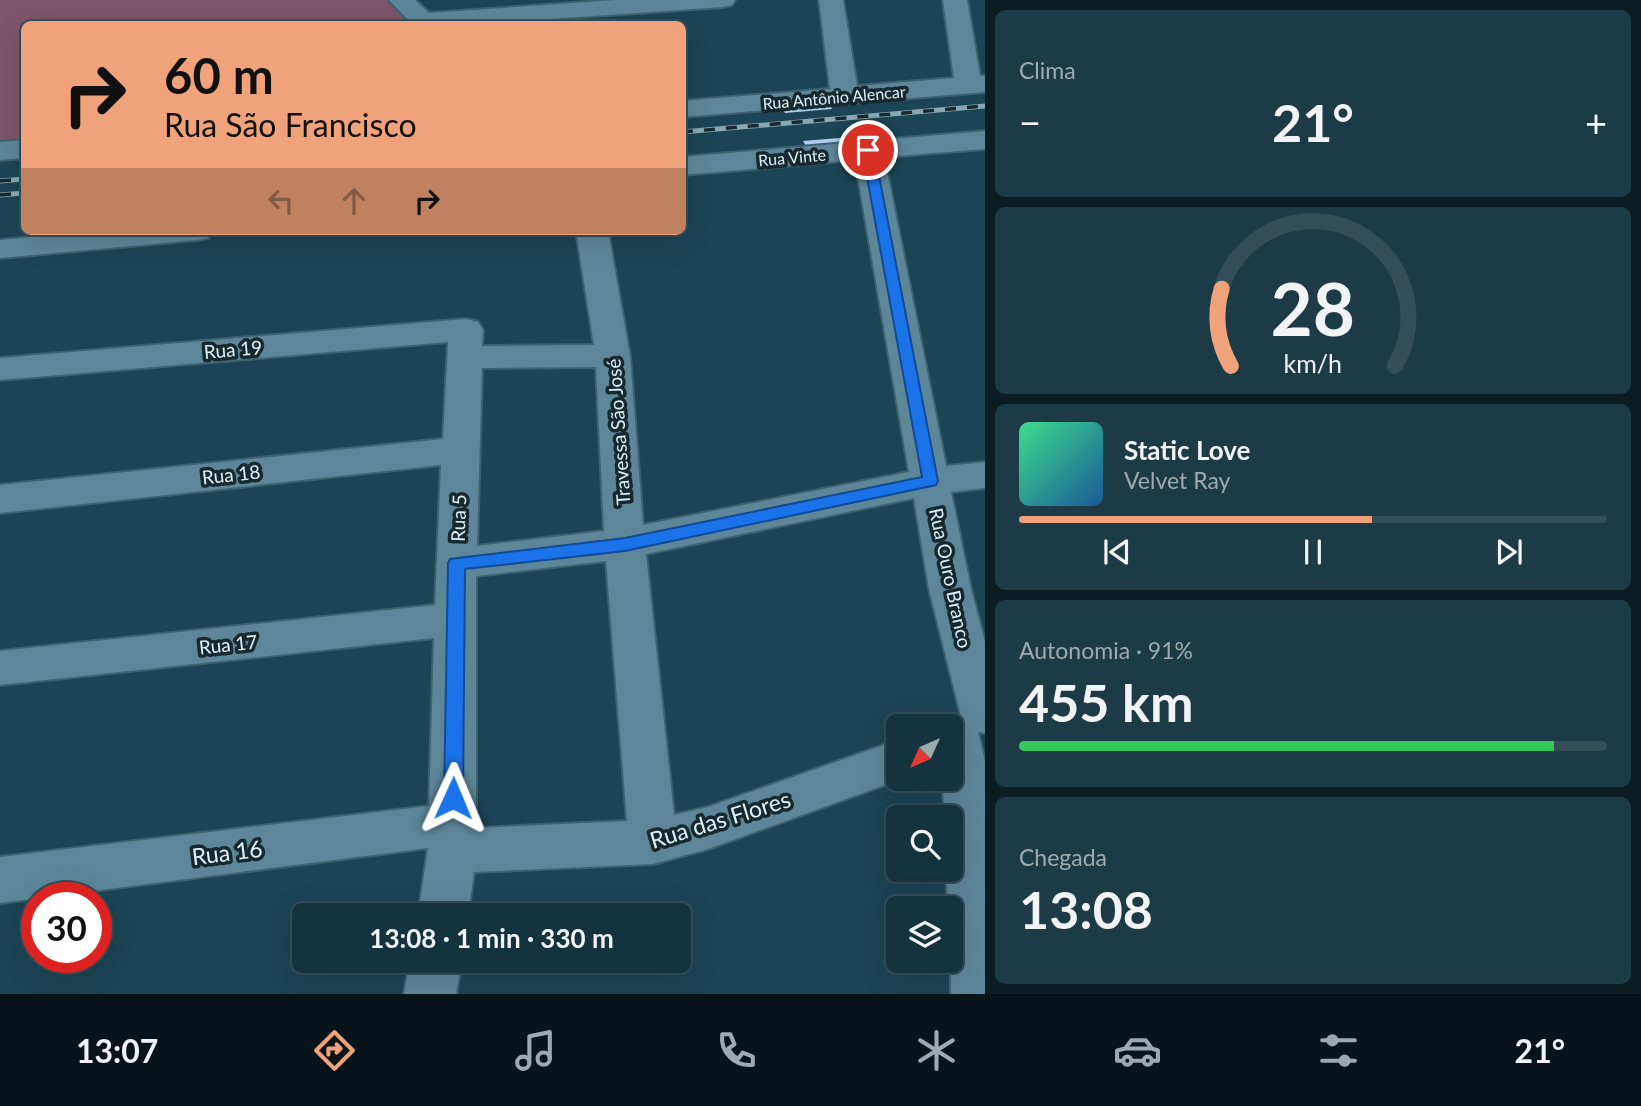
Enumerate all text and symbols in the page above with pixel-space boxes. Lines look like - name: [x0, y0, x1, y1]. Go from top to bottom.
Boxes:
- text: 60 m: [164, 46, 274, 104]
- icon: right: [49, 49, 140, 140]
- text: Clima: [1019, 56, 1076, 84]
- street label: Rua Antônio Alencar: [762, 81, 906, 113]
- text: 21°: [1272, 91, 1354, 153]
- text: −: [1019, 99, 1041, 145]
- text: +: [1585, 99, 1607, 145]
- text: Rua São Francisco: [164, 105, 417, 144]
- pin: [838, 120, 898, 180]
- icon: arrive: [849, 131, 887, 169]
- street label: Rua Vinte: [757, 145, 827, 169]
- icon: left: [262, 182, 300, 220]
- icon: ahead: [335, 182, 373, 220]
- icon: right: [408, 182, 446, 220]
- text: 28: [1271, 265, 1355, 353]
- street label: Rua 19: [203, 335, 263, 363]
- text: km/h: [1284, 348, 1342, 378]
- street label: Travessa São José: [601, 358, 635, 506]
- text: Static Love: [1124, 434, 1251, 466]
- street label: Rua 18: [201, 460, 261, 488]
- text: Velvet Ray: [1124, 466, 1230, 494]
- street label: Rua 5: [446, 494, 470, 542]
- street label: Rua Ouro Branco: [925, 506, 977, 650]
- icon: previous: [1098, 533, 1136, 571]
- icon: pause: [1294, 533, 1332, 571]
- icon: next: [1490, 533, 1528, 571]
- street label: Rua 17: [198, 630, 258, 658]
- text: Autonomia · 91%: [1019, 636, 1193, 664]
- text: 455 km: [1019, 671, 1193, 733]
- north arrow: [886, 714, 962, 791]
- map controls: [886, 714, 963, 973]
- position arrow: [416, 761, 490, 835]
- street label: Rua das Flores: [646, 784, 794, 854]
- button: search: [886, 805, 963, 882]
- street label: Rua 16: [190, 834, 264, 870]
- text: Chegada: [1019, 843, 1107, 871]
- text: 13:08: [1019, 878, 1153, 940]
- speed limit sign: 30: [21, 882, 112, 973]
- button: layers: [886, 896, 963, 973]
- text: 13:08 · 1 min · 330 m: [369, 922, 614, 954]
- icon: directions: [310, 1026, 359, 1075]
- icon: music: [511, 1026, 560, 1075]
- icon: phone: [712, 1026, 761, 1075]
- icon: climate: [912, 1026, 961, 1075]
- icon: car: [1113, 1026, 1162, 1075]
- icon: filters: [1314, 1026, 1363, 1075]
- text: 13:07: [76, 1031, 158, 1070]
- text: 21°: [1515, 1031, 1565, 1070]

